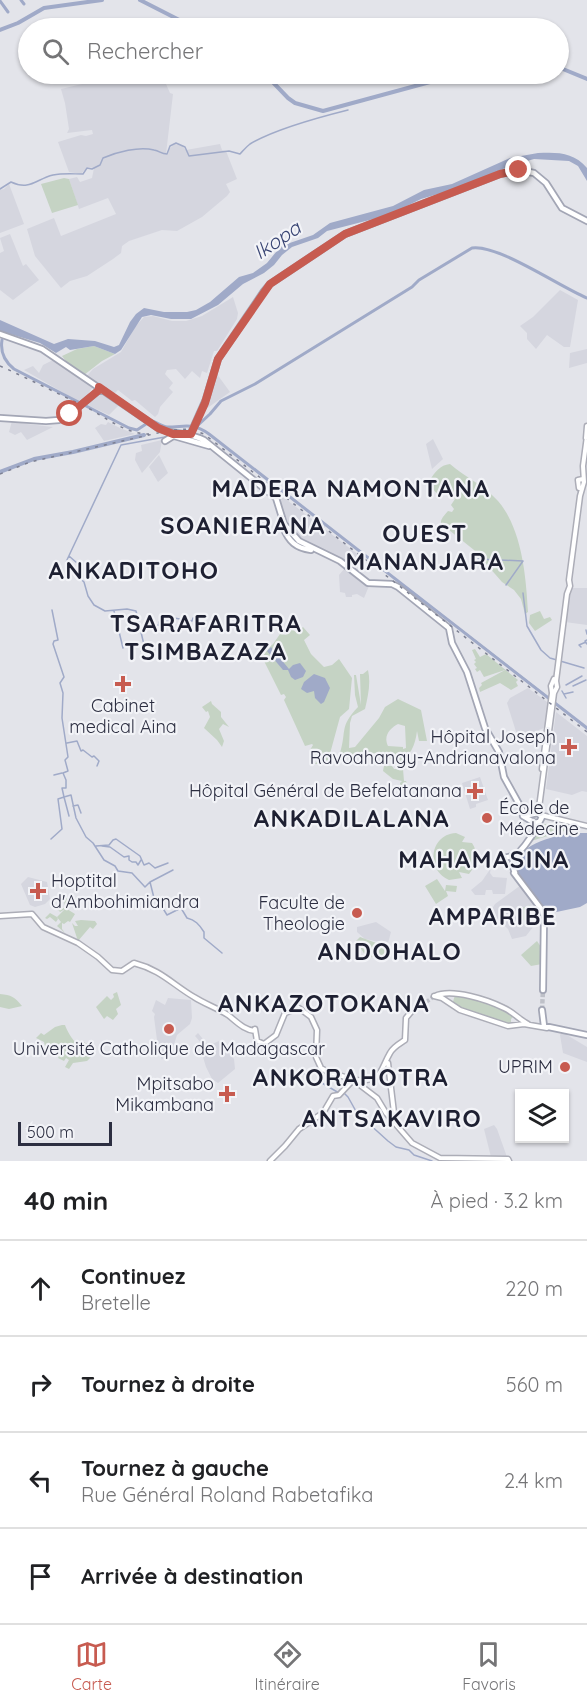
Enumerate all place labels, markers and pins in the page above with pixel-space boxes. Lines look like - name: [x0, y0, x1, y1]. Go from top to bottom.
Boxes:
- marker: Cabinet medical Aina: [114, 675, 132, 693]
- place label: Cabinet medical Aina: [69, 694, 177, 738]
- place label: Hôpital Joseph Ravoahangy-Andrianavalona: [310, 725, 556, 769]
- marker: Hôpital Joseph Ravoahangy-Andrianavalona: [560, 738, 578, 756]
- place label: Hôpital Général de Befelatanana: [189, 779, 462, 802]
- marker: Hôpital Général de Befelatanana: [466, 782, 484, 800]
- place label: École de Médecine: [499, 796, 579, 840]
- marker: École de Médecine: [480, 811, 494, 825]
- place label: Hoptital d'Ambohimiandra: [51, 869, 199, 913]
- marker: Hoptital d'Ambohimiandra: [29, 882, 47, 900]
- place label: Faculte de Theologie: [258, 891, 345, 935]
- marker: Faculte de Theologie: [350, 906, 364, 920]
- marker: Université Catholique de Madagascar: [162, 1022, 176, 1036]
- place label: Université Catholique de Madagascar: [13, 1037, 325, 1060]
- place label: UPRIM: [498, 1055, 553, 1078]
- marker: UPRIM: [558, 1060, 572, 1074]
- place label: Mpitsabo Mikambana: [115, 1072, 214, 1116]
- marker: Mpitsabo Mikambana: [218, 1085, 236, 1103]

